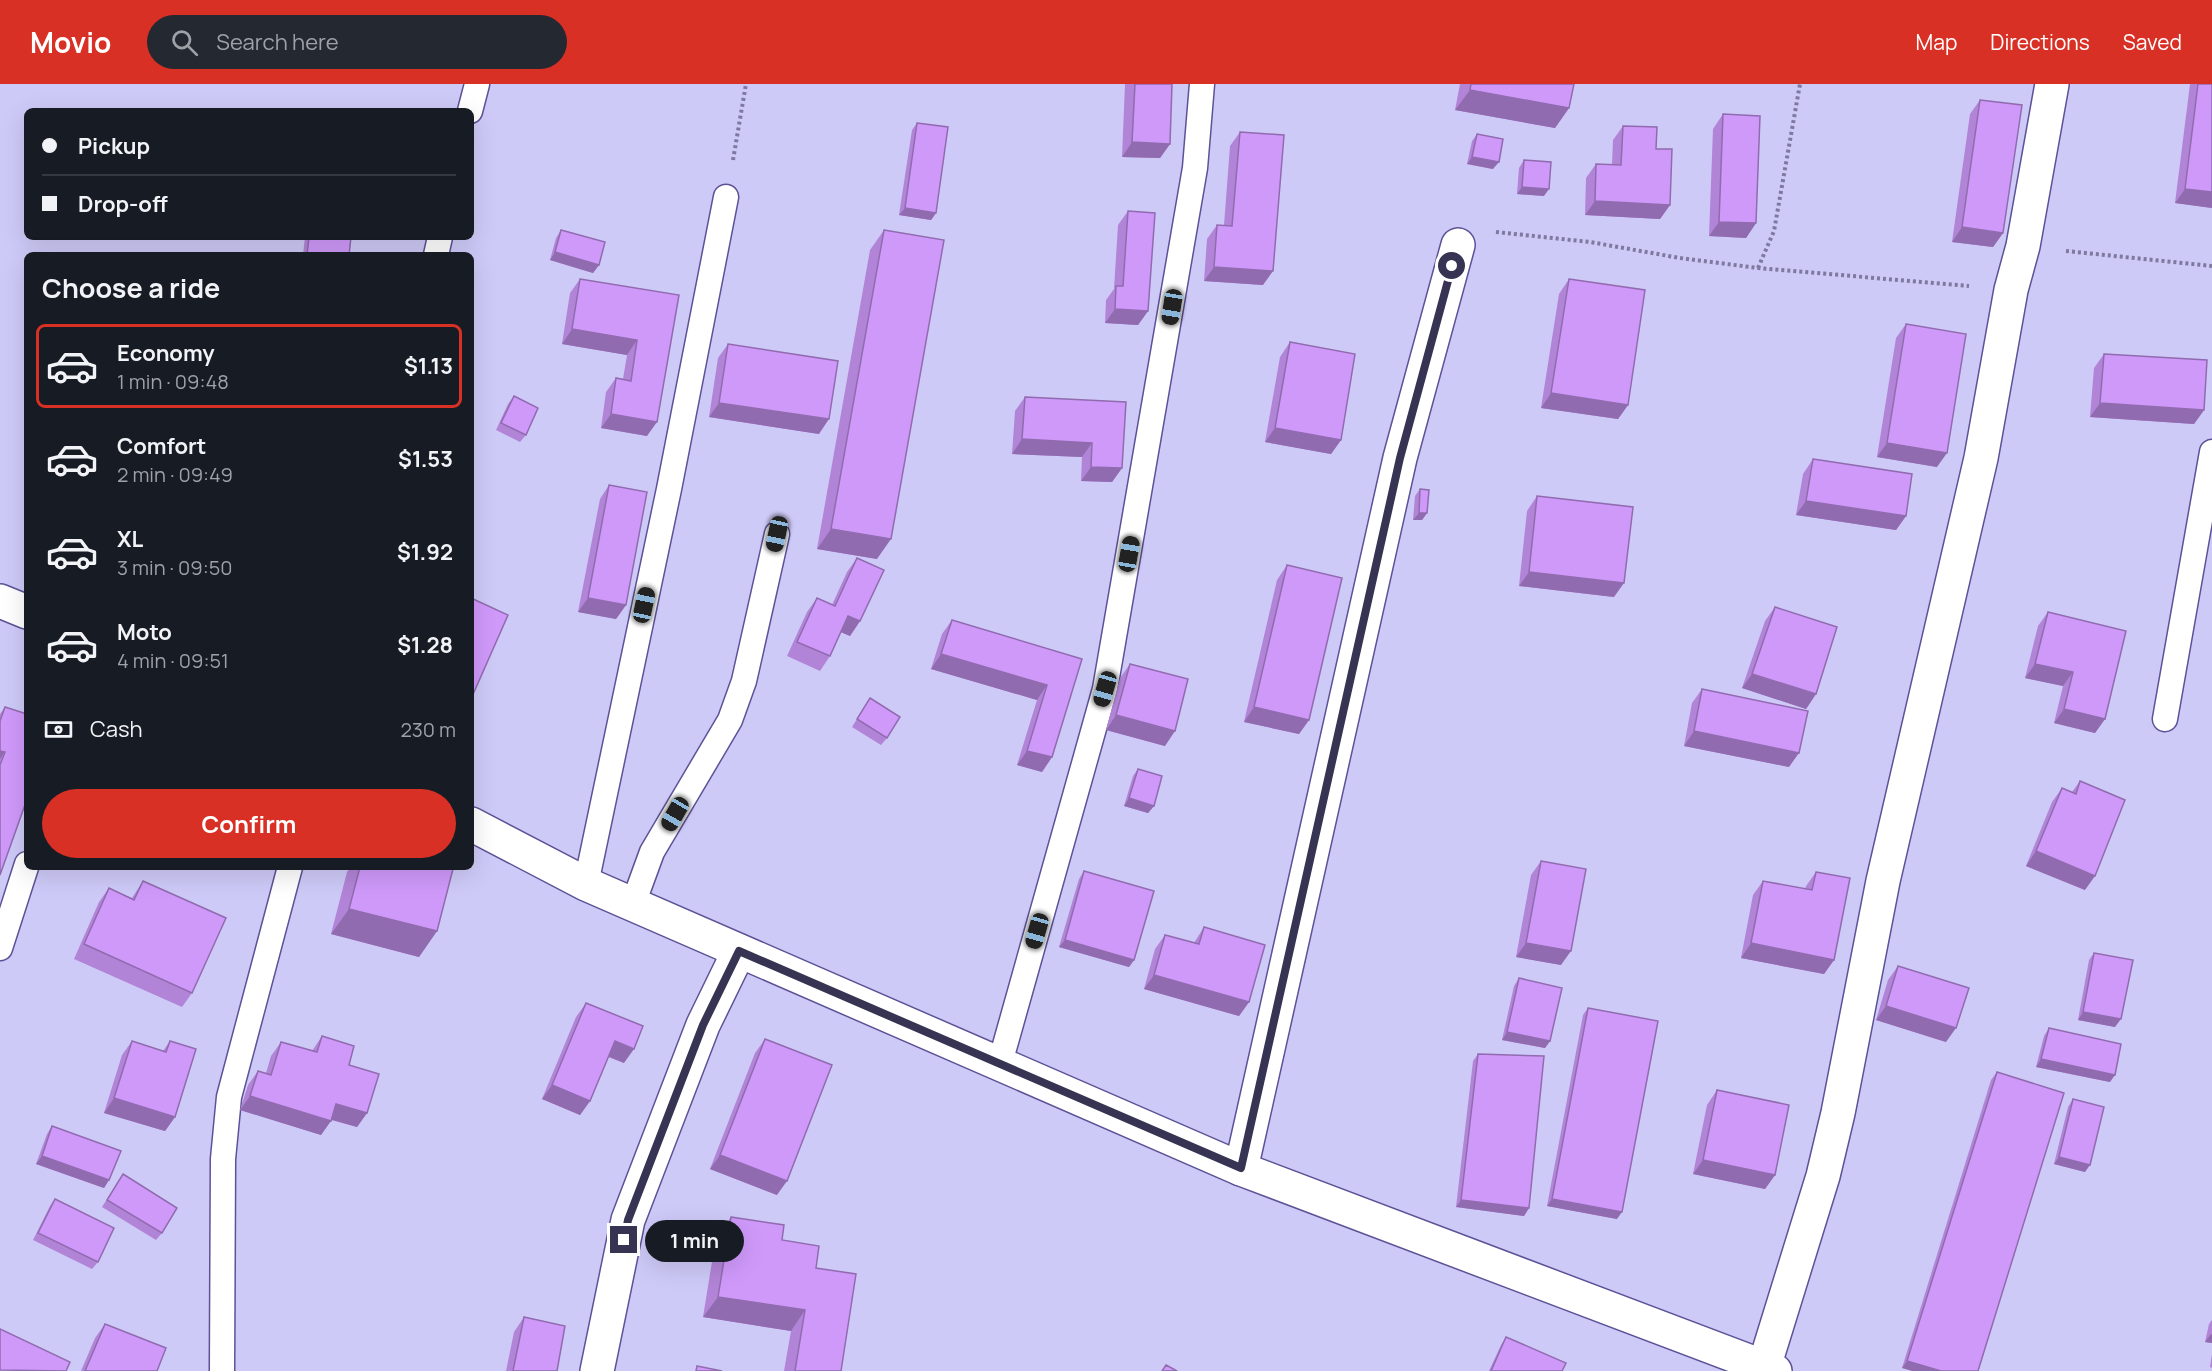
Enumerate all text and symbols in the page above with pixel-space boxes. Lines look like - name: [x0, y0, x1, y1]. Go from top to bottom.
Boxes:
- search box: [147, 15, 567, 69]
- text: Movio: [30, 23, 111, 61]
- icon: search: [168, 26, 201, 59]
- text: Search here: [216, 27, 339, 57]
- text: Map: [1916, 28, 1957, 56]
- text: Directions: [1990, 28, 2090, 56]
- text: Saved: [2123, 28, 2182, 56]
- text: Pickup: [78, 131, 150, 161]
- text: Drop-off: [78, 189, 168, 219]
- route start: [1438, 252, 1465, 279]
- text: Choose a ride: [42, 269, 220, 306]
- car: [1160, 288, 1184, 326]
- text: Economy: [117, 338, 215, 368]
- icon: car: [45, 339, 99, 393]
- text: $1.13: [404, 351, 453, 381]
- text: 1 min · 09:48: [117, 368, 229, 395]
- text: Comfort: [117, 431, 206, 461]
- icon: car: [45, 432, 99, 486]
- text: $1.53: [398, 444, 453, 474]
- text: 2 min · 09:49: [117, 461, 233, 488]
- car: [764, 515, 790, 553]
- text: XL: [117, 524, 143, 554]
- icon: car: [45, 525, 99, 579]
- car: [1117, 535, 1141, 573]
- text: $1.92: [397, 537, 453, 567]
- text: 3 min · 09:50: [117, 554, 232, 581]
- car: [631, 586, 657, 624]
- text: Moto: [117, 617, 172, 647]
- icon: car: [45, 618, 99, 672]
- text: $1.28: [397, 630, 453, 660]
- text: 4 min · 09:51: [117, 647, 229, 674]
- car: [1091, 669, 1119, 709]
- icon: cash: [42, 713, 75, 746]
- text: Cash: [90, 714, 143, 744]
- text: 230 m: [400, 716, 456, 743]
- button: Confirm: [42, 789, 456, 858]
- car: [658, 794, 692, 834]
- car: [1023, 911, 1051, 951]
- callout: 1 min: [645, 1219, 744, 1261]
- route end: [610, 1226, 637, 1253]
- text: 1 min: [670, 1227, 719, 1254]

